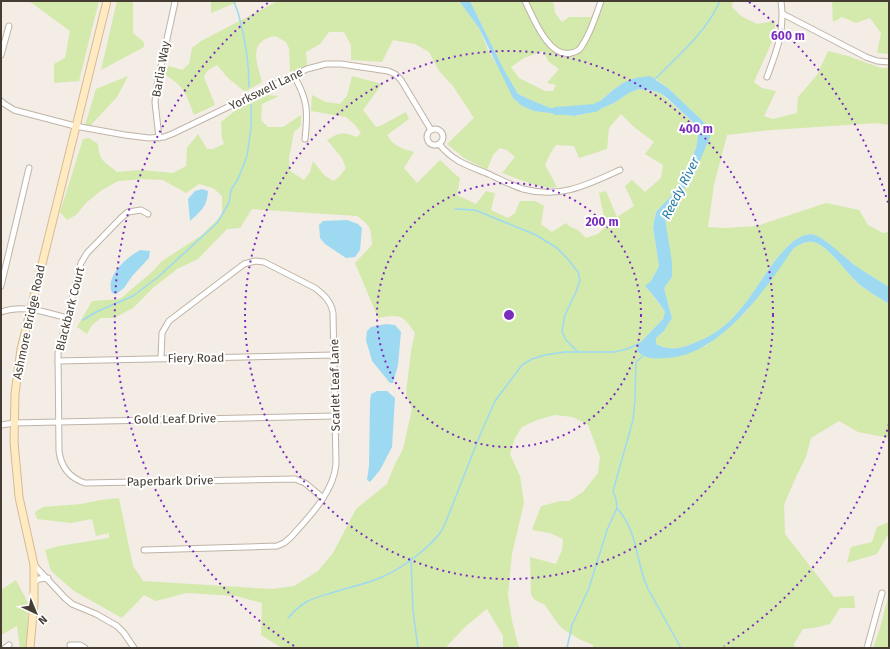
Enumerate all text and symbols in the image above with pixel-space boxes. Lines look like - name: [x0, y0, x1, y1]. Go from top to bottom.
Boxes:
- text: 600 m: [771, 29, 805, 43]
- street label: Barlia Way: [149, 40, 173, 98]
- street label: Yorkswell Lane: [227, 65, 305, 113]
- text: 400 m: [679, 122, 713, 136]
- water label: Reedy River: [658, 154, 703, 222]
- text: 200 m: [585, 215, 619, 229]
- street label: Ashmore Bridge Road: [10, 263, 48, 381]
- street label: Blackbark Court: [53, 265, 87, 352]
- centre of rings: [502, 308, 516, 322]
- street label: Scarlet Leaf Lane: [327, 339, 343, 431]
- street label: Fiery Road: [167, 351, 225, 365]
- street label: Gold Leaf Drive: [134, 411, 216, 427]
- street label: Paperbark Drive: [126, 473, 214, 489]
- north arrow: [16, 593, 56, 633]
- text: N: [35, 613, 50, 627]

